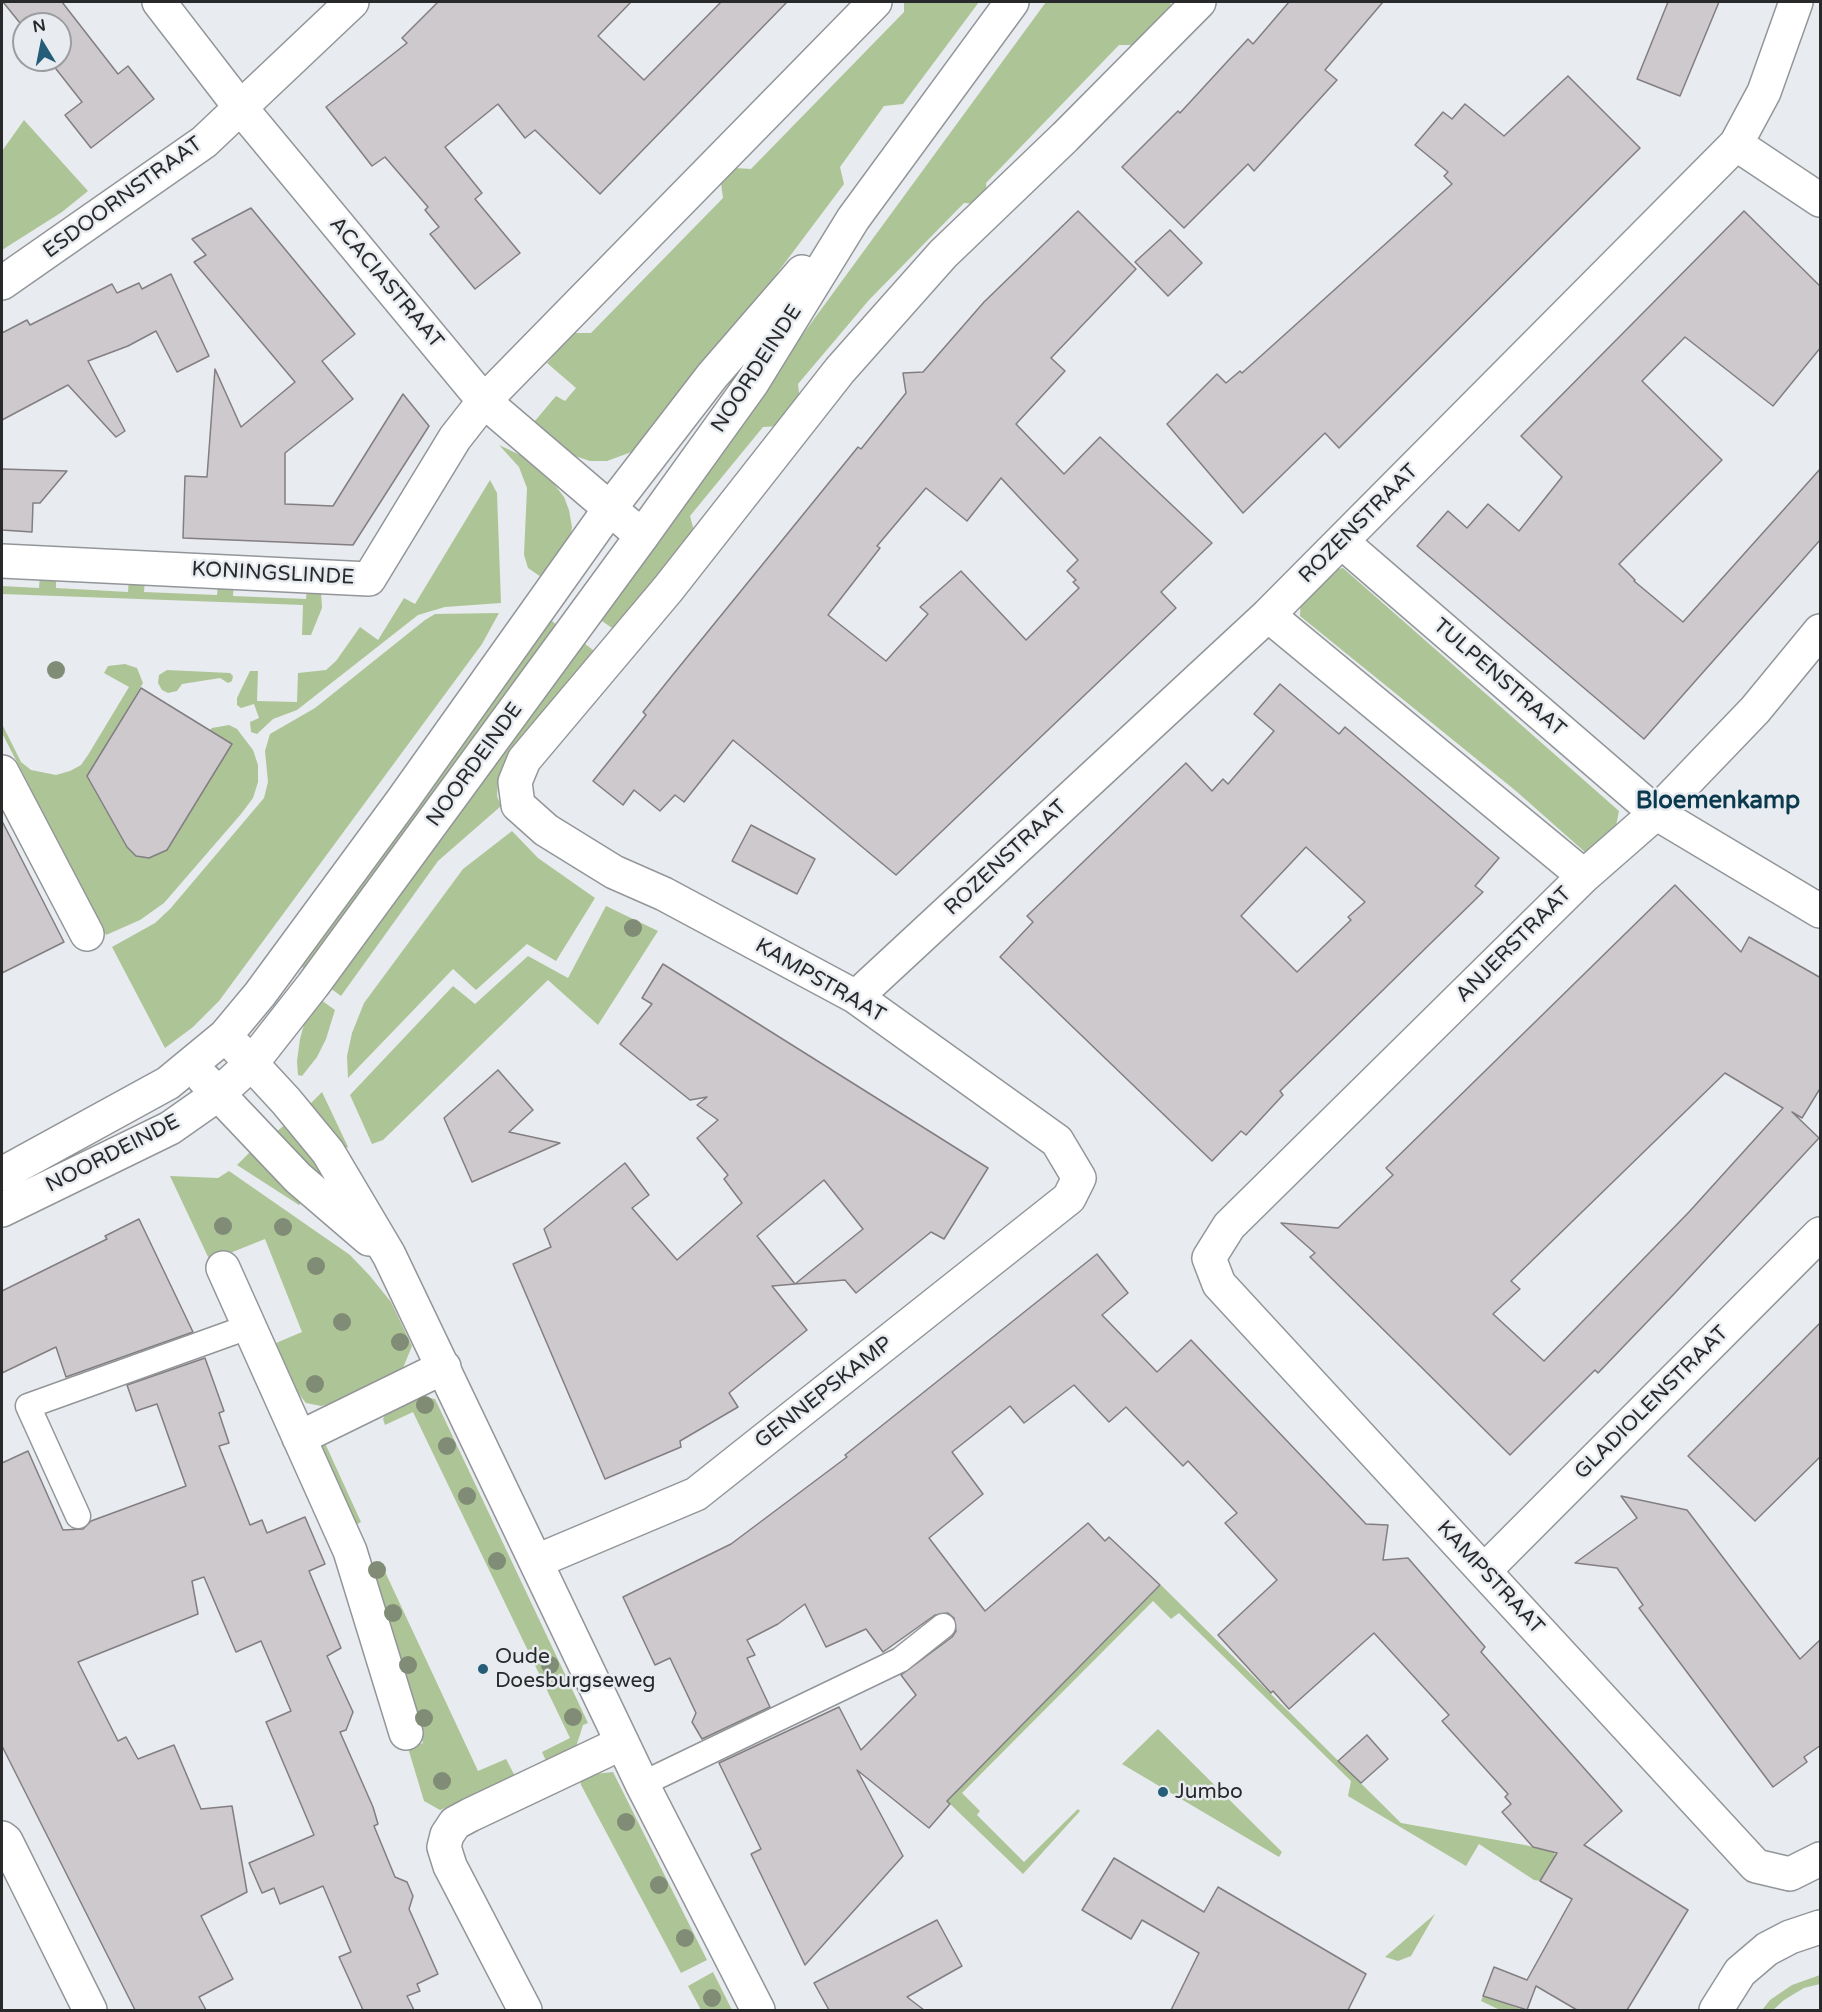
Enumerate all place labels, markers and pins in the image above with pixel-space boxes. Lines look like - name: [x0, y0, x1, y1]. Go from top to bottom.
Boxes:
- place label: Oude Doesburgseweg: [495, 1644, 656, 1694]
- marker: Oude Doesburgseweg: [476, 1662, 490, 1676]
- place label: Jumbo: [1175, 1779, 1243, 1805]
- marker: Jumbo: [1156, 1785, 1170, 1799]

